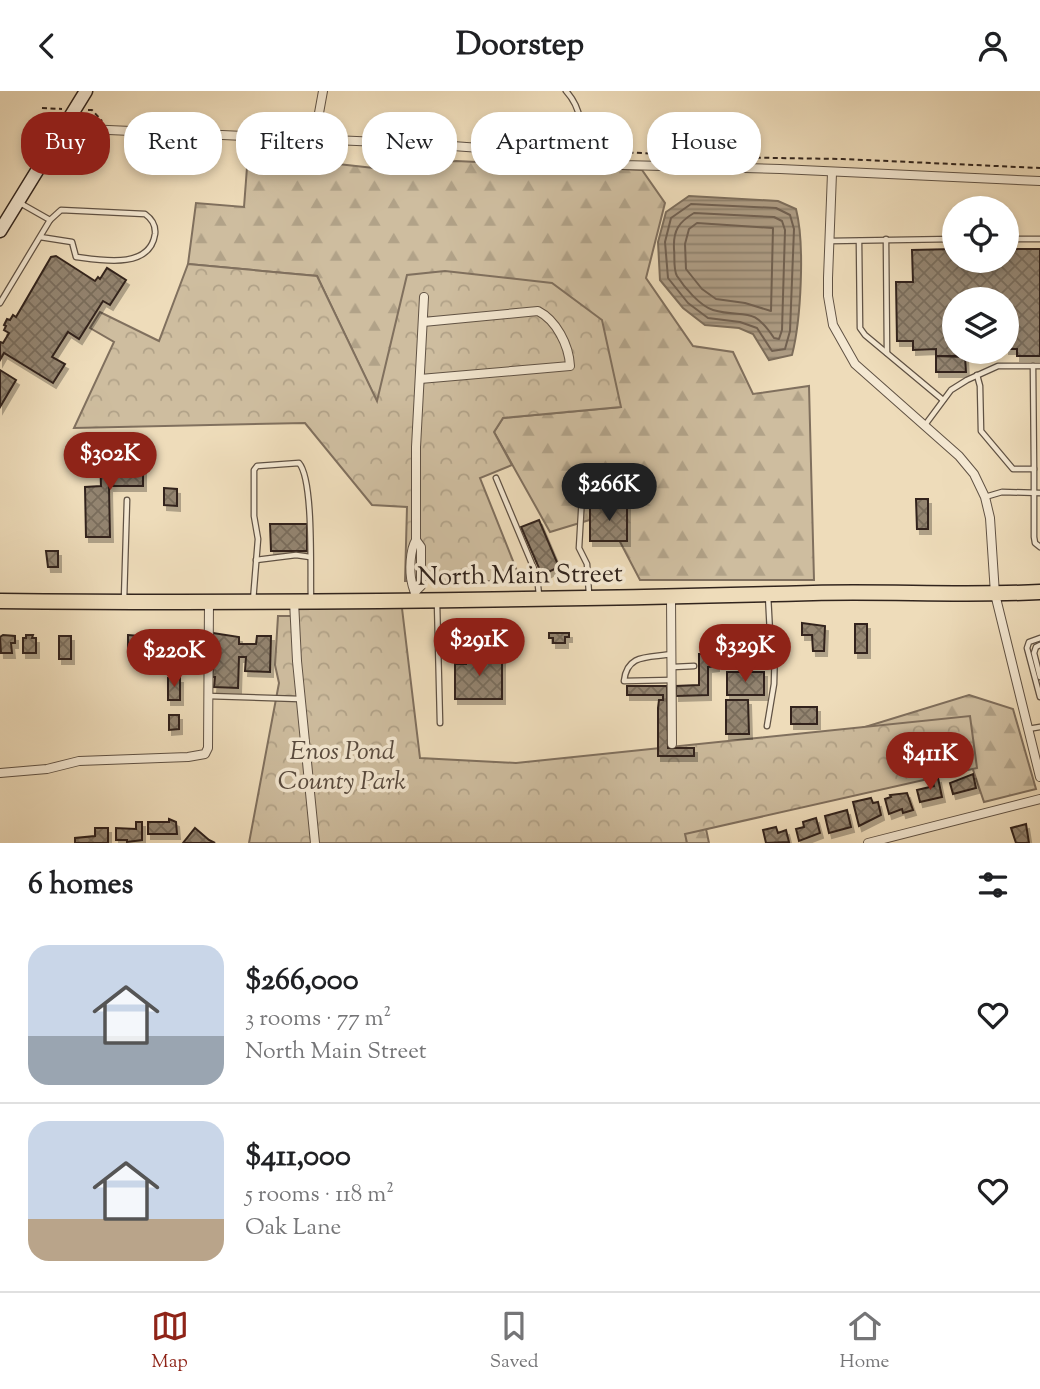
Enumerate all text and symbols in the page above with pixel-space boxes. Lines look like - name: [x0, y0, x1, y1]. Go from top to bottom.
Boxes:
- text: Doorstep: [456, 23, 584, 69]
- icon: back: [28, 27, 66, 65]
- icon: person: [974, 27, 1012, 65]
- chip: Buy: [21, 112, 110, 175]
- chip: Rent: [124, 112, 222, 175]
- chip: Filters: [236, 112, 348, 175]
- chip: New: [362, 112, 457, 175]
- chip: Apartment: [471, 112, 633, 175]
- chip: House: [647, 112, 761, 175]
- map controls: [942, 196, 1019, 364]
- button: locate: [942, 196, 1019, 273]
- button: layers: [942, 287, 1019, 364]
- pin: $302K: [61, 433, 159, 492]
- text: $302K: [80, 438, 140, 471]
- pin: $266K: [560, 463, 658, 523]
- text: $266K: [578, 469, 640, 502]
- street label: North Main Street: [417, 556, 623, 597]
- pin: $291K: [430, 619, 528, 678]
- text: $291K: [450, 624, 508, 657]
- pin: $329K: [696, 625, 794, 684]
- pin: $220K: [125, 629, 223, 689]
- text: $329K: [715, 630, 775, 663]
- text: $220K: [143, 635, 205, 668]
- pin: $411K: [881, 733, 979, 792]
- park label: Enos Pond County Park: [278, 734, 406, 801]
- text: $411K: [902, 738, 958, 771]
- text: 6 homes: [28, 864, 133, 907]
- icon: filters: [974, 866, 1012, 904]
- text: $266,000: [245, 960, 359, 1003]
- icon: home: [84, 973, 168, 1057]
- icon: heart: [974, 996, 1012, 1034]
- text: 3 rooms · 77 m²: [245, 1003, 391, 1036]
- text: North Main Street: [245, 1036, 427, 1069]
- text: $411,000: [245, 1136, 351, 1179]
- icon: home: [84, 1149, 168, 1233]
- icon: heart: [974, 1172, 1012, 1210]
- text: 5 rooms · 118 m²: [245, 1179, 394, 1212]
- text: Oak Lane: [245, 1212, 341, 1245]
- tab: Map: [151, 1307, 189, 1376]
- tab: Saved: [490, 1307, 538, 1376]
- tab: Home: [840, 1307, 889, 1376]

